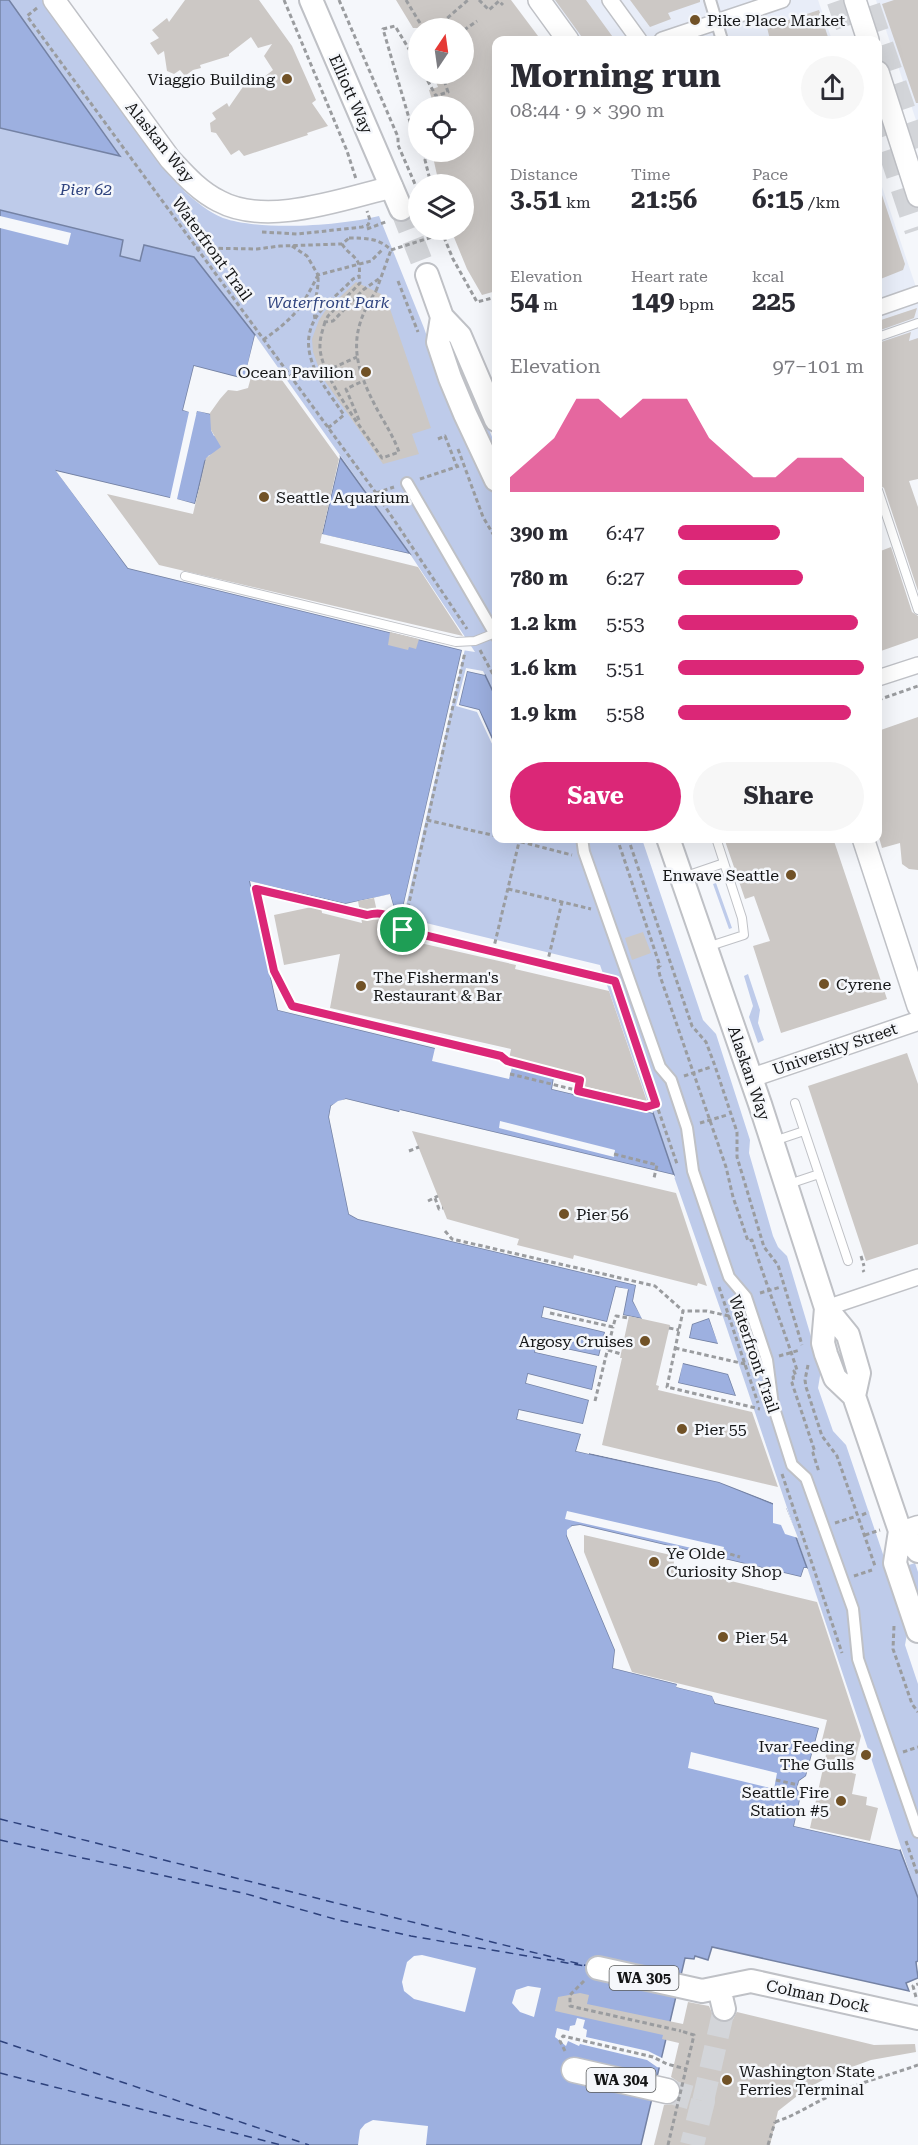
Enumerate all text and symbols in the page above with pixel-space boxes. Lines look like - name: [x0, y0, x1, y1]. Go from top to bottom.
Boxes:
- place label: Pike Place Market: [707, 11, 845, 30]
- marker: Pike Place Market: [688, 13, 702, 27]
- north arrow: [408, 18, 474, 84]
- map controls: [408, 18, 474, 240]
- street label: Elliott Way: [325, 52, 377, 137]
- text: Morning run: [510, 56, 721, 95]
- button: share: [801, 56, 864, 119]
- place label: Viaggio Building: [147, 70, 276, 89]
- marker: Viaggio Building: [280, 72, 294, 86]
- button: locate: [408, 96, 474, 162]
- street label: Alaskan Way: [122, 98, 199, 187]
- text: 08:44 · 9 × 390 m: [510, 98, 665, 122]
- text: Distance: [510, 165, 578, 184]
- text: Time: [631, 165, 670, 184]
- text: Pace: [752, 165, 788, 184]
- button: layers: [408, 174, 474, 240]
- park label: Pier 62: [59, 180, 112, 199]
- text: 3.51: [510, 184, 562, 214]
- text: 21:56: [631, 184, 697, 214]
- text: 6:15: [752, 184, 804, 214]
- street label: Waterfront Trail: [168, 193, 256, 305]
- text: km: [562, 193, 591, 212]
- text: /km: [804, 193, 840, 212]
- text: Elevation: [510, 267, 583, 286]
- text: Heart rate: [631, 267, 708, 286]
- text: kcal: [752, 267, 784, 286]
- text: 54: [510, 286, 539, 316]
- text: 149: [631, 286, 675, 316]
- text: 225: [752, 286, 796, 316]
- park label: Waterfront Park: [267, 293, 390, 312]
- text: m: [539, 295, 558, 314]
- text: bpm: [675, 295, 714, 314]
- text: Elevation: [510, 354, 601, 378]
- text: 97–101 m: [773, 354, 864, 378]
- place label: Ocean Pavilion: [238, 363, 354, 382]
- marker: Ocean Pavilion: [359, 365, 373, 379]
- place label: Seattle Aquarium: [276, 488, 410, 507]
- marker: Seattle Aquarium: [257, 490, 271, 504]
- text: 390 m: [510, 521, 568, 545]
- text: 6:47: [606, 521, 645, 545]
- text: 780 m: [510, 566, 568, 590]
- text: 6:27: [606, 566, 645, 590]
- text: 1.2 km: [510, 611, 577, 635]
- text: 5:53: [606, 611, 645, 635]
- text: 1.6 km: [510, 656, 577, 680]
- text: 5:51: [606, 656, 645, 680]
- text: 1.9 km: [510, 701, 577, 725]
- text: 5:58: [606, 701, 645, 725]
- button: Save: [510, 762, 681, 831]
- button: Share: [693, 762, 864, 831]
- place label: Enwave Seattle: [662, 866, 779, 885]
- marker: Enwave Seattle: [784, 868, 798, 882]
- pin: [377, 904, 428, 955]
- icon: arrive: [386, 913, 419, 946]
- place label: The Fisherman's Restaurant & Bar: [373, 968, 502, 1005]
- place label: Cyrene: [836, 975, 892, 994]
- marker: Cyrene: [817, 977, 831, 991]
- marker: The Fisherman's Restaurant & Bar: [354, 979, 368, 993]
- street label: University Street: [770, 1019, 900, 1079]
- street label: Alaskan Way: [724, 1023, 774, 1123]
- place label: Pier 56: [576, 1205, 629, 1224]
- marker: Pier 56: [557, 1207, 571, 1221]
- street label: Waterfront Trail: [725, 1292, 783, 1416]
- place label: Argosy Cruises: [519, 1332, 633, 1351]
- marker: Argosy Cruises: [638, 1334, 652, 1348]
- place label: Pier 55: [694, 1420, 747, 1439]
- marker: Pier 55: [675, 1422, 689, 1436]
- place label: Ye Olde Curiosity Shop: [666, 1544, 782, 1581]
- marker: Ye Olde Curiosity Shop: [647, 1555, 661, 1569]
- place label: Pier 54: [735, 1628, 788, 1647]
- marker: Pier 54: [716, 1630, 730, 1644]
- place label: Ivar Feeding The Gulls: [758, 1737, 855, 1774]
- marker: Ivar Feeding The Gulls: [859, 1748, 873, 1762]
- place label: Seattle Fire Station #5: [742, 1783, 829, 1820]
- marker: Seattle Fire Station #5: [834, 1794, 848, 1808]
- road number: WA 305: [610, 1966, 678, 1990]
- street label: Colman Dock: [765, 1976, 871, 2016]
- place label: Washington State Ferries Terminal: [739, 2062, 875, 2099]
- road number: WA 304: [586, 2068, 656, 2092]
- marker: Washington State Ferries Terminal: [720, 2073, 734, 2087]

